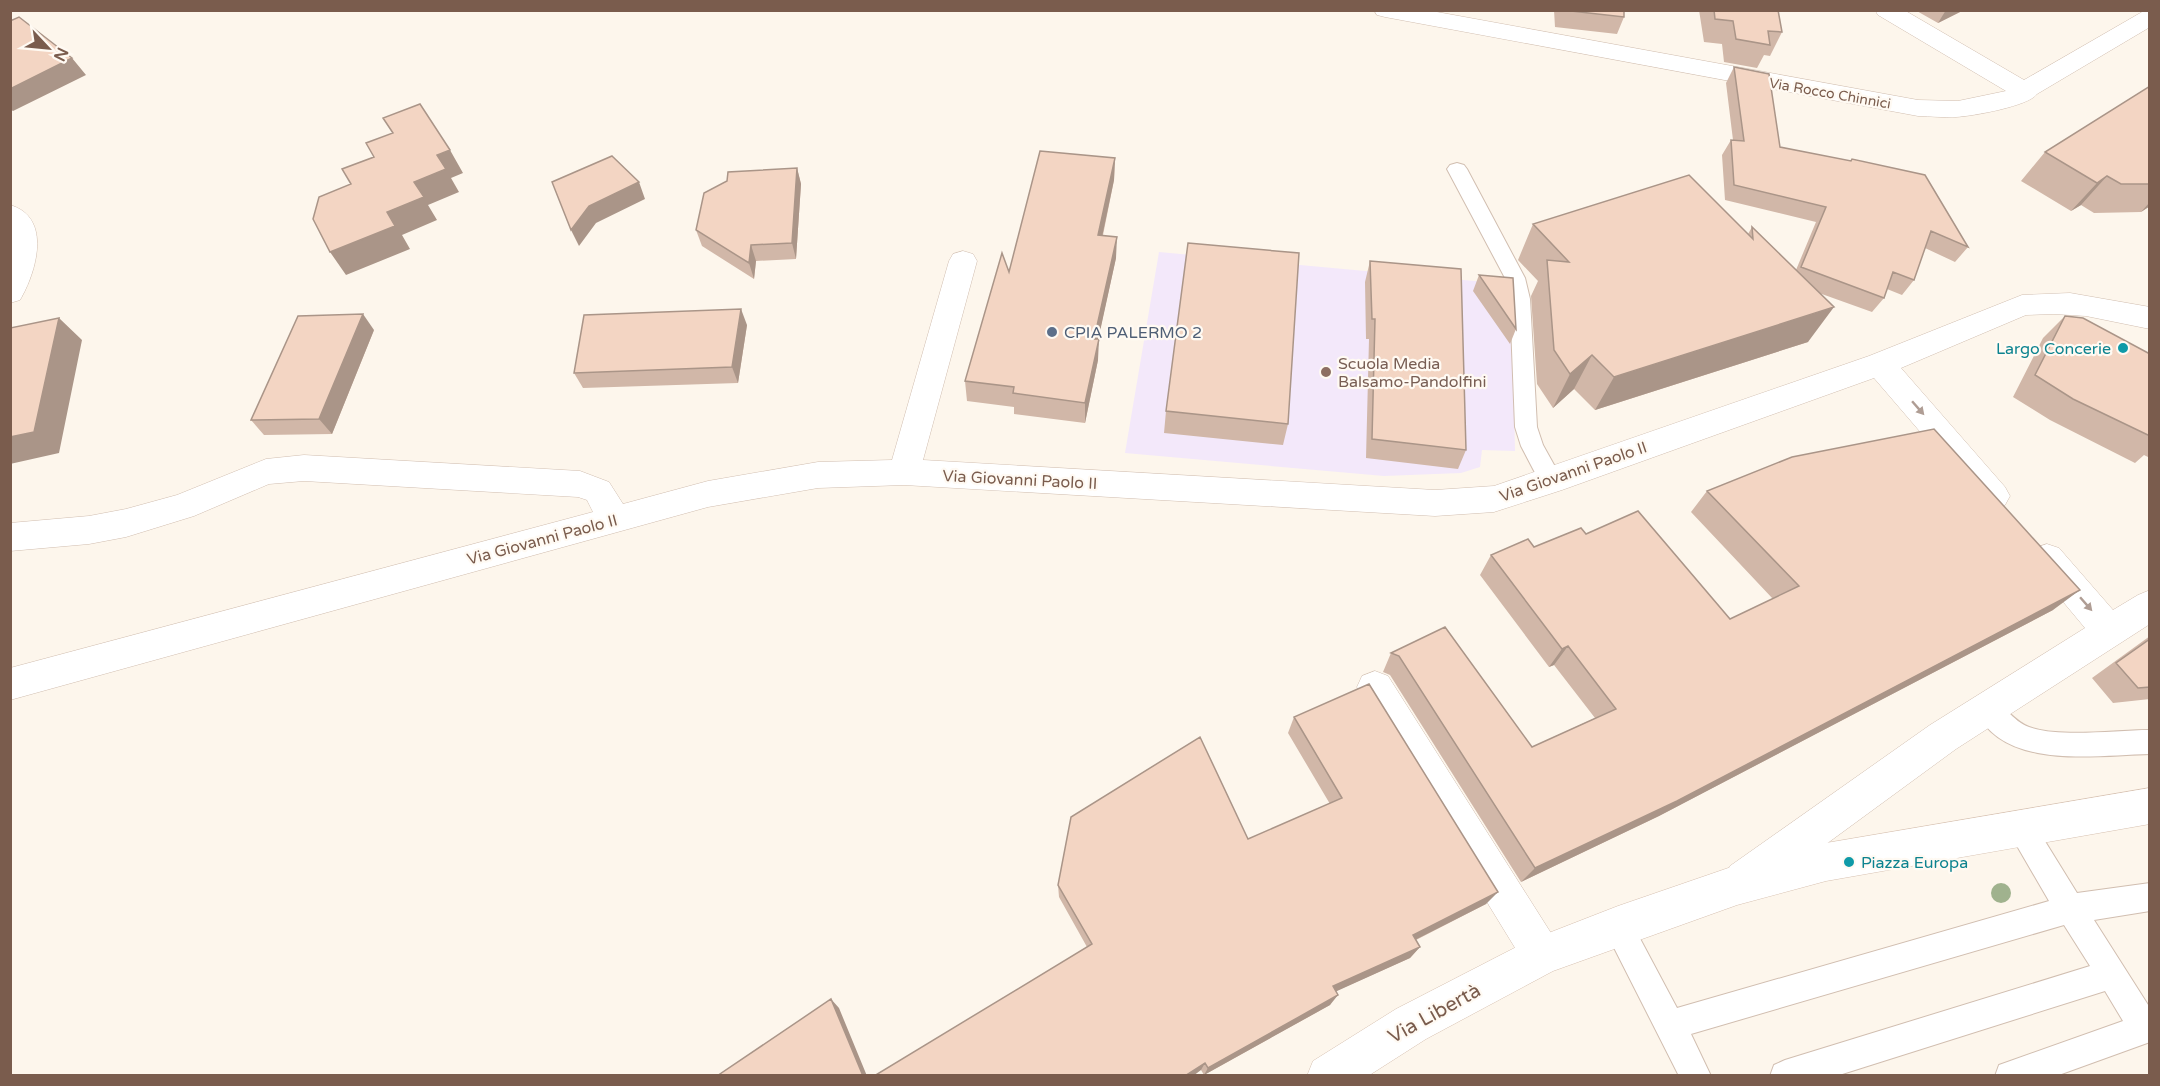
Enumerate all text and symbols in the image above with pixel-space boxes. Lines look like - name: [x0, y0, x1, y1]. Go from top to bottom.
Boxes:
- north arrow: [18, 18, 78, 78]
- text: N: [49, 44, 72, 64]
- street label: Via Rocco Chinnici: [1768, 74, 1892, 113]
- place label: CPIA PALERMO 2: [1064, 323, 1202, 343]
- marker: CPIA PALERMO 2: [1045, 325, 1059, 339]
- place label: Largo Concerie: [1996, 339, 2111, 359]
- marker: Largo Concerie: [2116, 341, 2130, 355]
- place label: Scuola Media Balsamo-Pandolfini: [1338, 354, 1486, 392]
- marker: Scuola Media Balsamo-Pandolfini: [1319, 365, 1333, 379]
- one-way arrow: [1911, 400, 1924, 415]
- street label: Via Giovanni Paolo II: [1497, 437, 1650, 507]
- street label: Via Giovanni Paolo II: [942, 466, 1098, 494]
- street label: Via Giovanni Paolo II: [465, 510, 620, 570]
- one-way arrow: [2079, 596, 2092, 611]
- place label: Piazza Europa: [1861, 853, 1968, 873]
- marker: Piazza Europa: [1842, 855, 1856, 869]
- street label: Via Libertà: [1384, 979, 1485, 1049]

